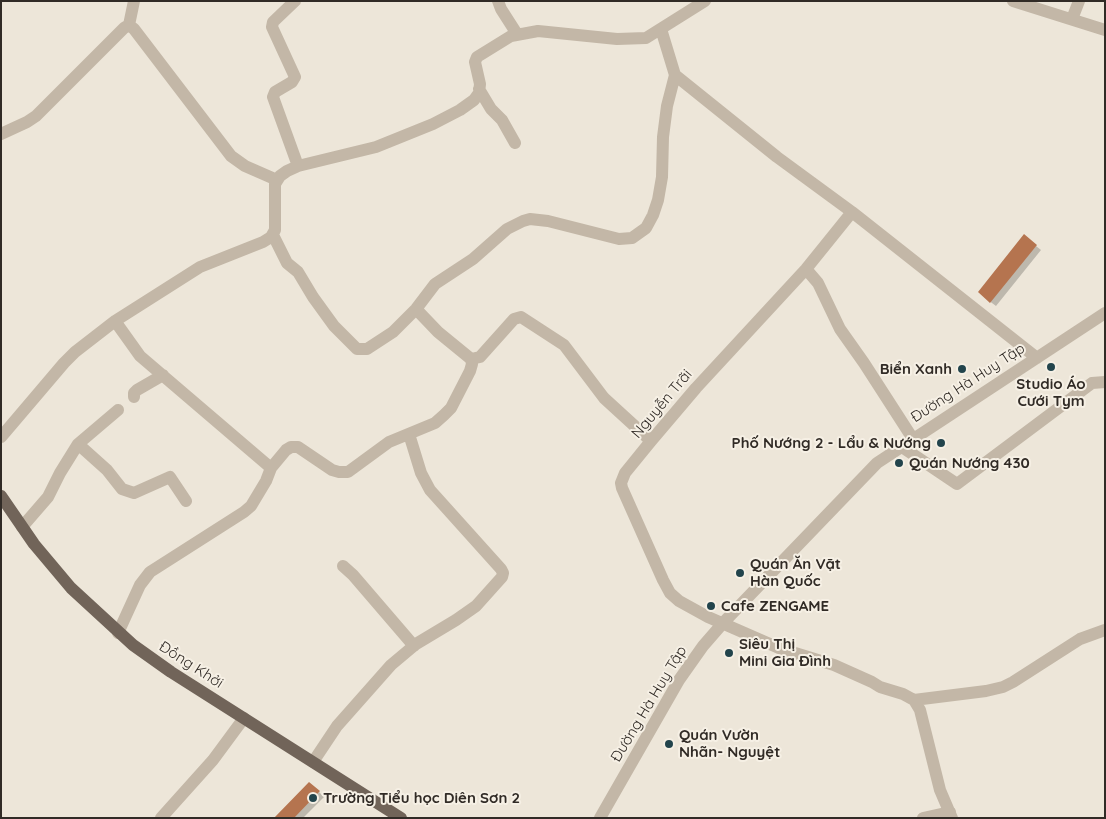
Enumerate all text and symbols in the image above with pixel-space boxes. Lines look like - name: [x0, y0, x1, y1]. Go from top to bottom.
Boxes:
- street label: Đường Hà Huy Tập: [908, 339, 1028, 427]
- place label: Biển Xanh: [880, 360, 952, 378]
- marker: Studio Áo Cưới Tym: [1045, 361, 1057, 373]
- marker: Biển Xanh: [956, 363, 968, 375]
- street label: Nguyễn Trãi: [628, 366, 696, 442]
- place label: Studio Áo Cưới Tym: [1016, 375, 1086, 410]
- place label: Phố Nướng 2 - Lẩu & Nướng: [732, 434, 931, 452]
- marker: Phố Nướng 2 - Lẩu & Nướng: [935, 437, 947, 449]
- place label: Quán Nướng 430: [909, 454, 1030, 472]
- marker: Quán Nướng 430: [893, 457, 905, 469]
- place label: Quán Ăn Vặt Hàn Quốc: [750, 555, 841, 590]
- marker: Quán Ăn Vặt Hàn Quốc: [734, 567, 746, 579]
- place label: Cafe ZENGAME: [721, 597, 829, 615]
- marker: Cafe ZENGAME: [705, 600, 717, 612]
- place label: Siêu Thị Mini Gia Đình: [739, 635, 831, 670]
- street label: Đồng Khởi: [156, 638, 226, 692]
- street label: Đường Hà Huy Tập: [607, 643, 691, 765]
- marker: Siêu Thị Mini Gia Đình: [723, 647, 735, 659]
- place label: Quán Vườn Nhãn- Nguyệt: [679, 726, 780, 761]
- marker: Quán Vườn Nhãn- Nguyệt: [663, 738, 675, 750]
- place label: Trường Tiểu học Diên Sơn 2: [323, 789, 520, 807]
- marker: Trường Tiểu học Diên Sơn 2: [307, 792, 319, 804]

